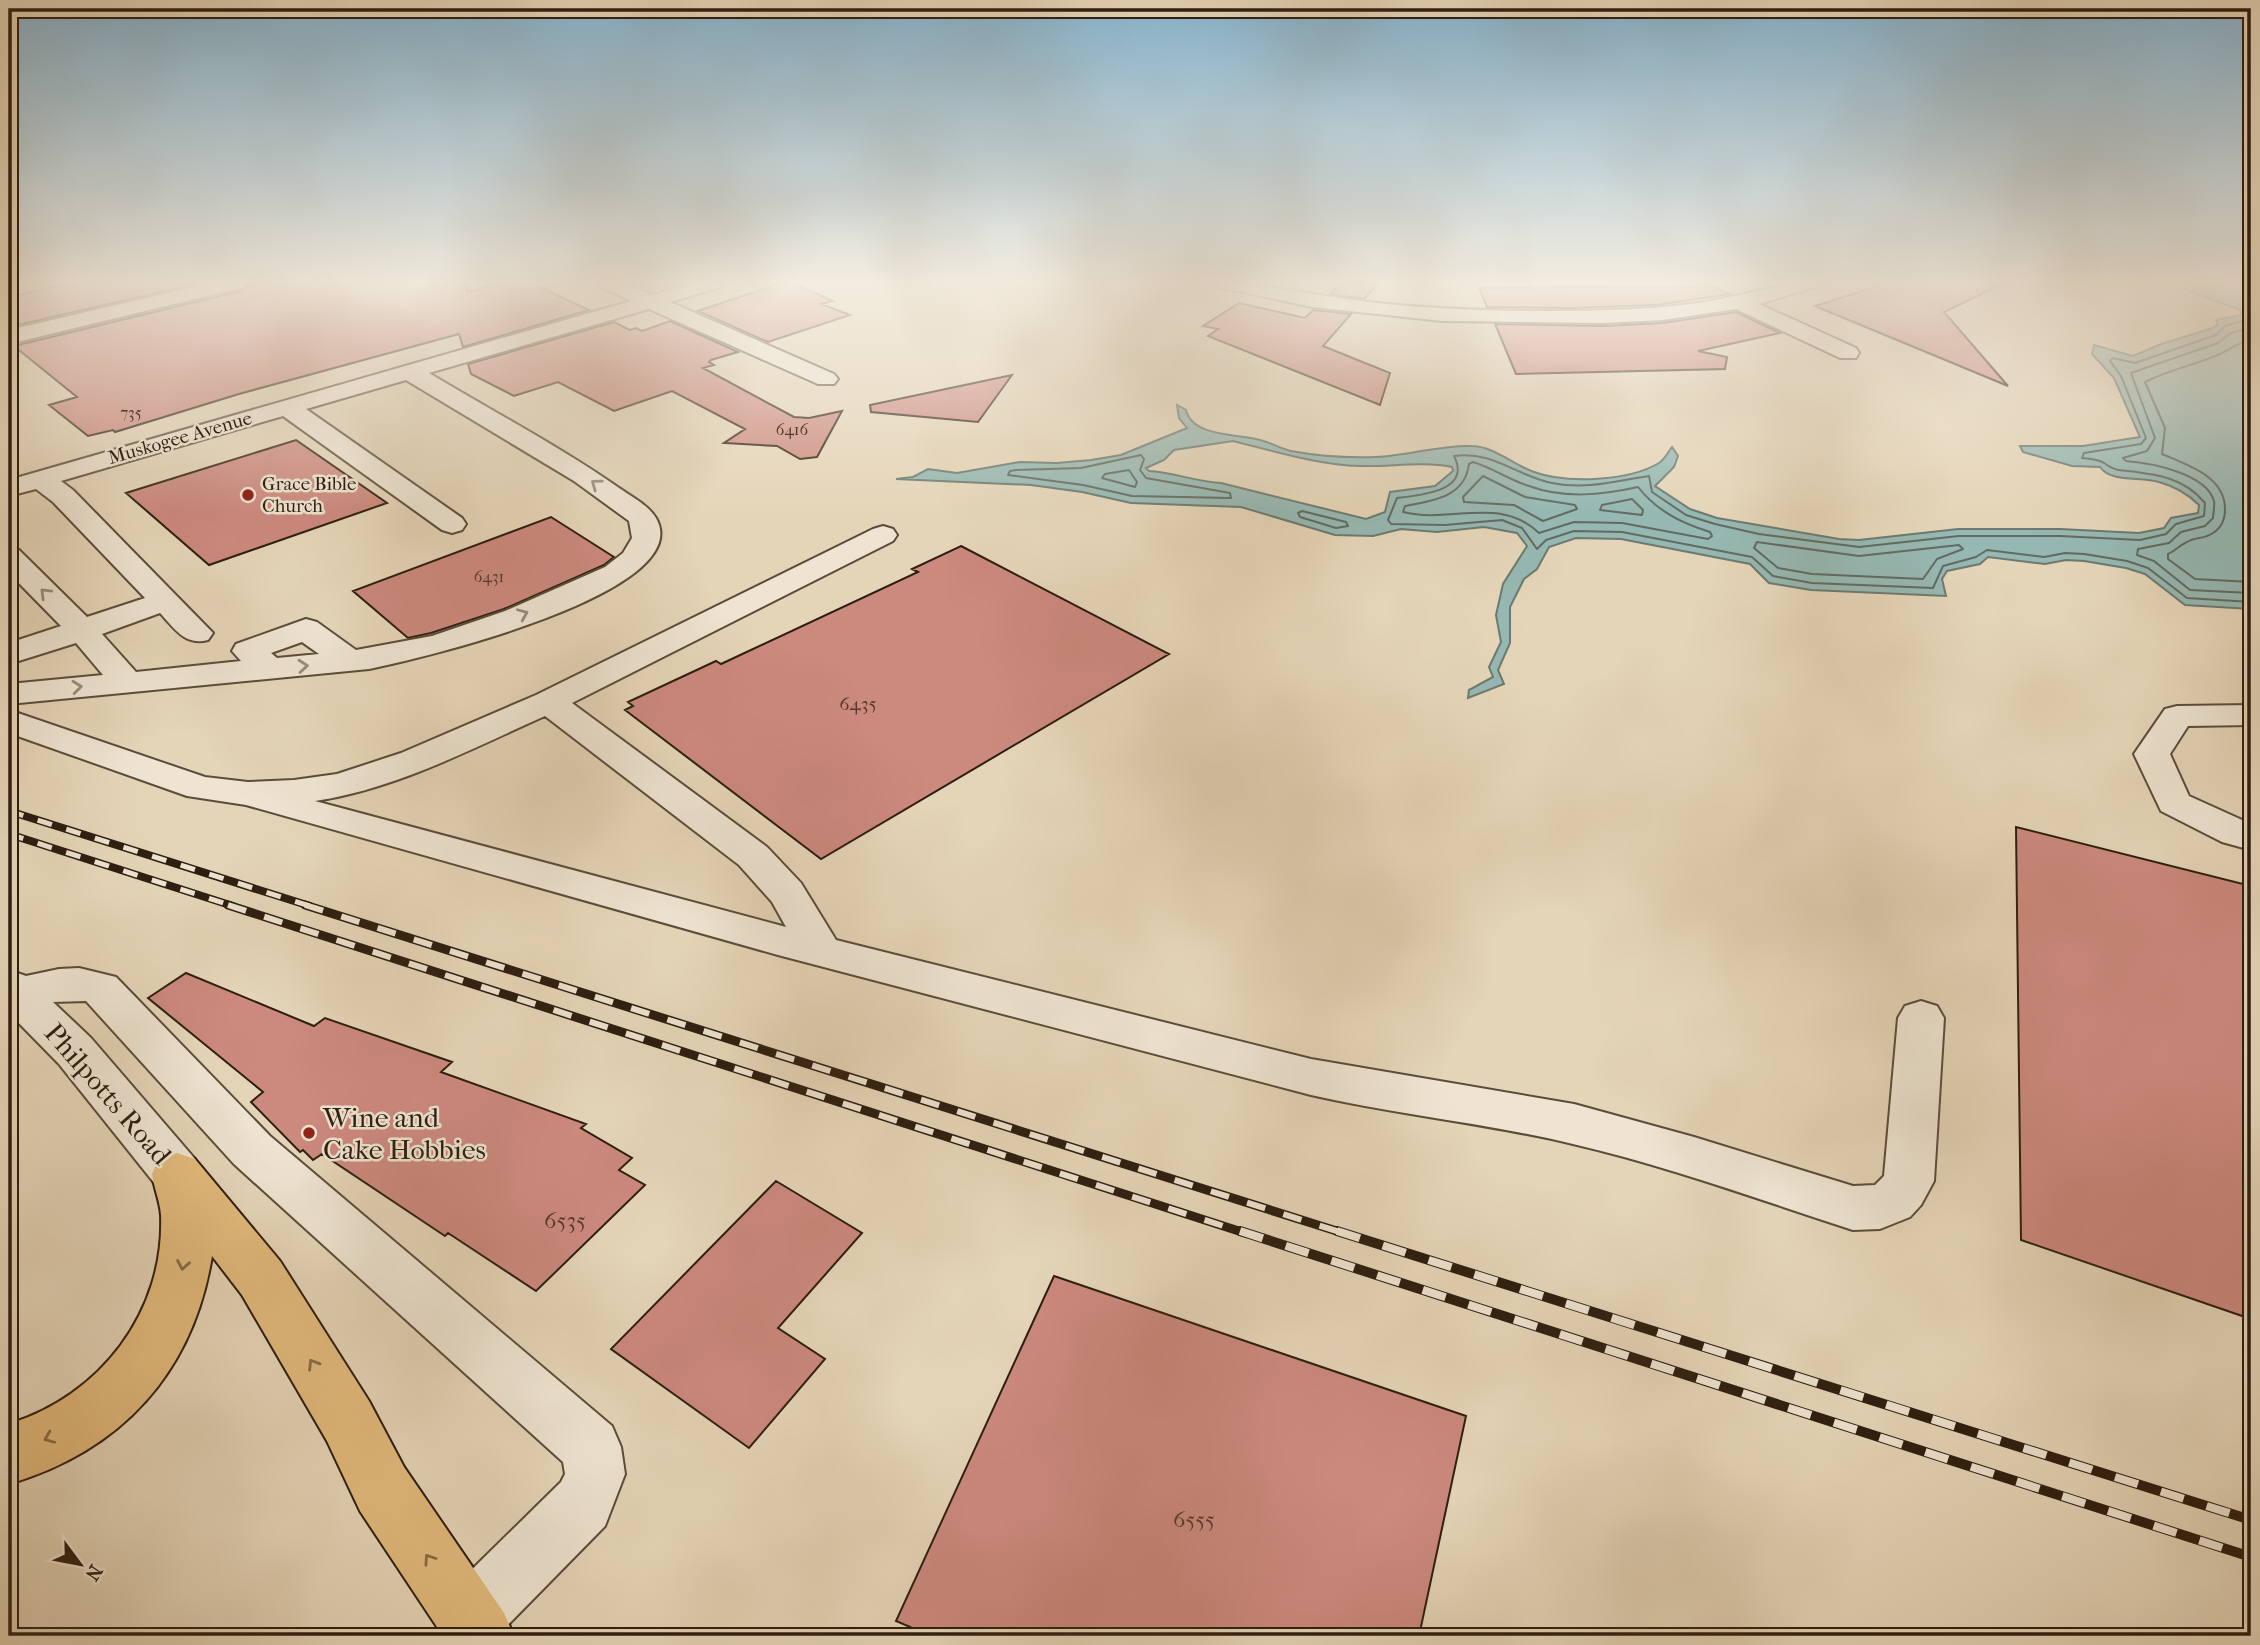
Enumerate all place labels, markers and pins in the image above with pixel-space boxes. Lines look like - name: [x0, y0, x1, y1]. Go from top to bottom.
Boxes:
- place label: Grace Bible Church: [262, 473, 356, 517]
- marker: Grace Bible Church: [240, 487, 256, 503]
- place label: Wine and Cake Hobbies: [322, 1101, 486, 1166]
- marker: Wine and Cake Hobbies: [301, 1125, 317, 1141]

